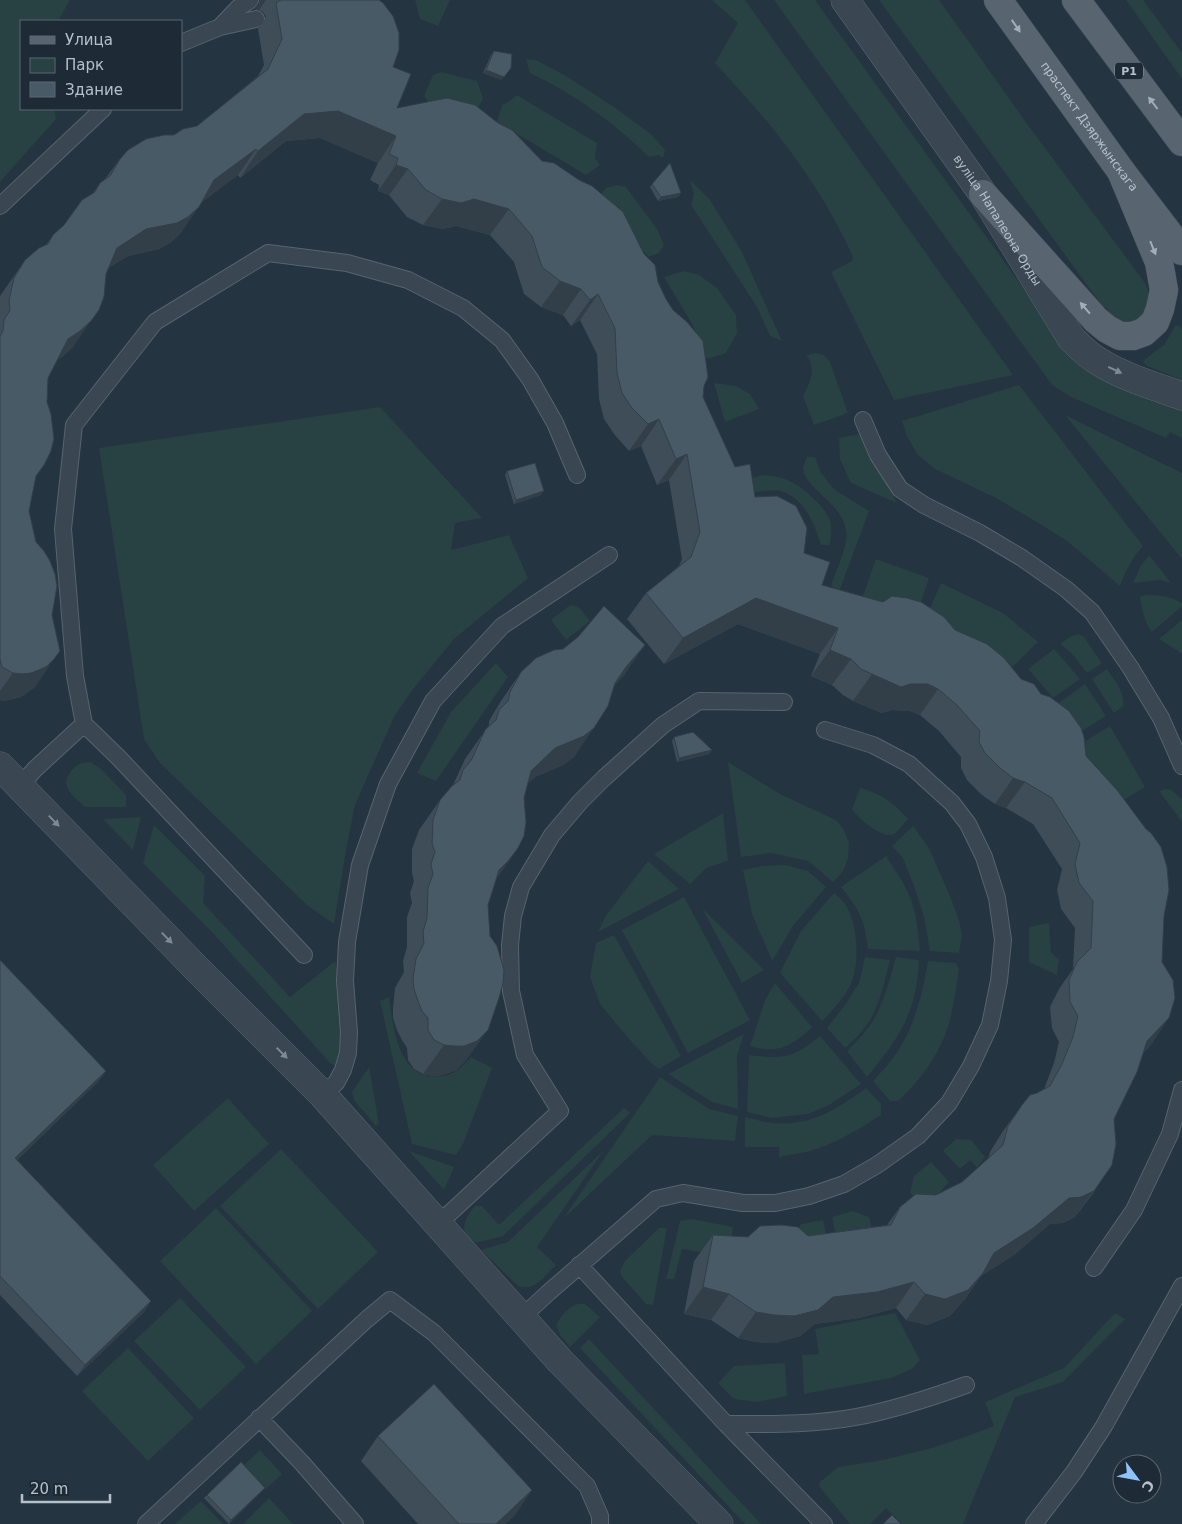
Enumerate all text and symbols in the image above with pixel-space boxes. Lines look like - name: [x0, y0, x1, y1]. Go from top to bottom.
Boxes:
- one-way arrow: [1011, 19, 1021, 33]
- legend: [20, 20, 182, 110]
- text: Улица: [65, 31, 113, 49]
- text: Парк: [65, 56, 104, 74]
- street label: праспект Дзяржынскага: [1038, 59, 1141, 194]
- road number: Р1: [1115, 62, 1143, 80]
- text: Здание: [65, 81, 123, 99]
- one-way arrow: [1147, 97, 1158, 110]
- street label: вуліца Напалеона Орды: [950, 152, 1044, 288]
- one-way arrow: [1149, 241, 1157, 256]
- one-way arrow: [1079, 301, 1090, 314]
- one-way arrow: [1108, 366, 1122, 374]
- one-way arrow: [48, 815, 60, 827]
- one-way arrow: [161, 932, 173, 944]
- one-way arrow: [275, 1047, 287, 1059]
- north arrow: [1112, 1454, 1162, 1504]
- scale bar: [22, 1472, 110, 1504]
- text: С: [1139, 1477, 1158, 1494]
- text: 20 m: [30, 1480, 68, 1498]

